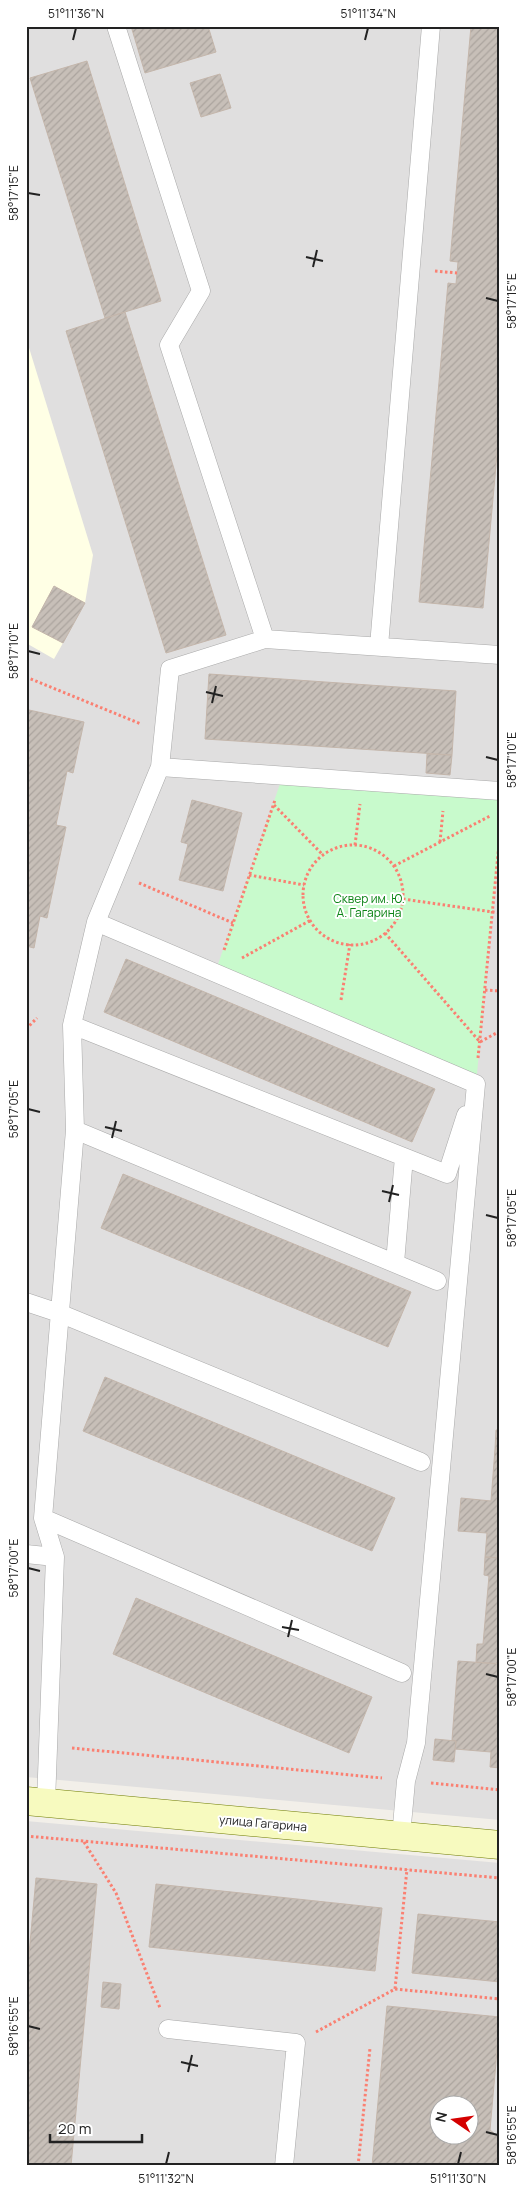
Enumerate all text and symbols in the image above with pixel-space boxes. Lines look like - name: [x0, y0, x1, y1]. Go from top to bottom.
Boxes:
- text: 51°11'36"N: [48, 5, 104, 22]
- text: 51°11'34"N: [340, 5, 396, 22]
- text: 58°17'15"E: [5, 165, 22, 221]
- text: 58°17'15"E: [503, 273, 520, 329]
- text: 58°17'10"E: [5, 623, 22, 679]
- text: 58°17'10"E: [503, 732, 520, 788]
- park label: Сквер им. Ю. А. Гагарина: [333, 890, 405, 921]
- text: 58°17'05"E: [5, 1080, 22, 1138]
- text: 58°17'05"E: [503, 1189, 520, 1247]
- text: 58°17'00"E: [5, 1538, 22, 1597]
- text: 58°17'00"E: [503, 1647, 520, 1706]
- street label: улица Гагарина: [218, 1811, 308, 1835]
- text: 58°16'55"E: [5, 1996, 22, 2056]
- north arrow: [428, 2094, 478, 2144]
- text: 58°16'55"E: [503, 2105, 520, 2165]
- text: N: [430, 2110, 451, 2124]
- scale bar: [50, 2112, 142, 2144]
- text: 20 m: [58, 2118, 91, 2139]
- text: 51°11'32"N: [138, 2170, 194, 2187]
- text: 51°11'30"N: [430, 2170, 486, 2187]

